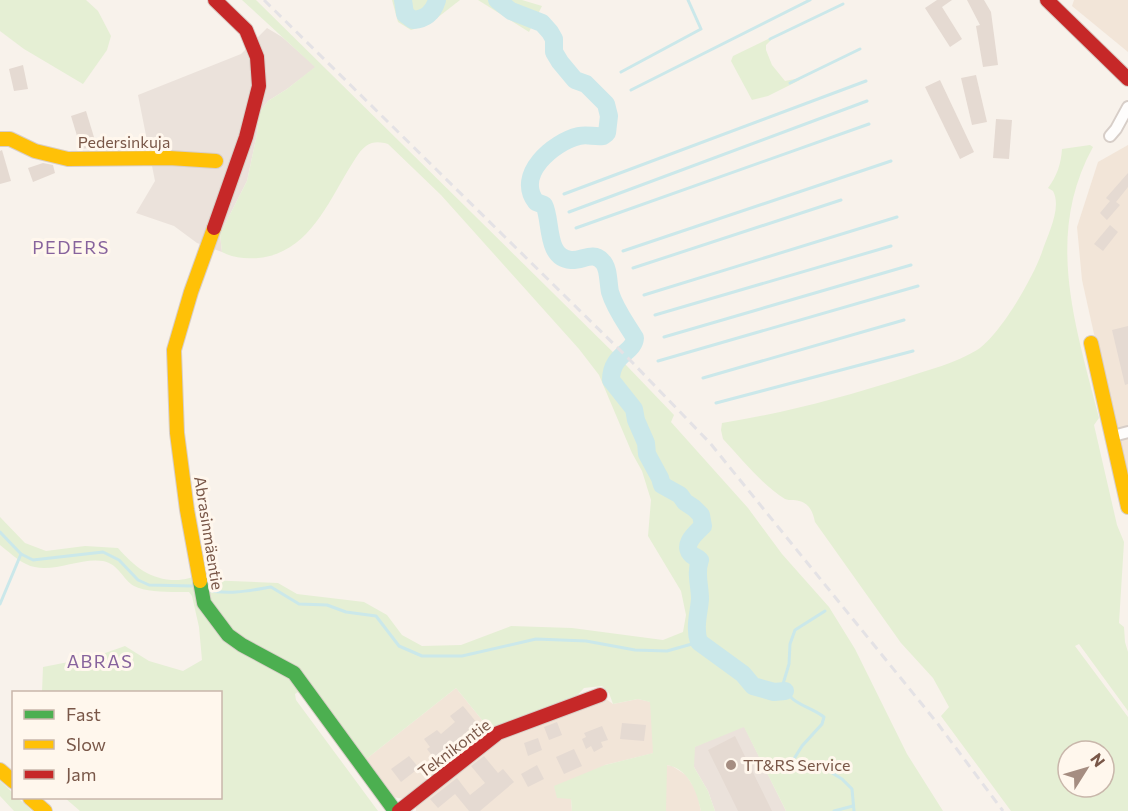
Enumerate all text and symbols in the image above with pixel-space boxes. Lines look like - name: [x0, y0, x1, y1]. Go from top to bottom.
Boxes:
- street label: Pedersinkuja: [78, 132, 170, 151]
- district label: PEDERS: [32, 236, 110, 258]
- street label: Abrasinmäentie: [191, 475, 228, 591]
- district label: ABRAS: [67, 650, 133, 672]
- legend: [12, 691, 222, 799]
- text: Fast: [66, 703, 101, 725]
- street label: Teknikontie: [414, 714, 494, 781]
- text: Slow: [66, 733, 106, 755]
- north arrow: [1056, 739, 1116, 799]
- text: N: [1087, 749, 1110, 770]
- place label: TT&RS Service: [743, 755, 851, 774]
- marker: TT&RS Service: [724, 758, 738, 772]
- text: Jam: [66, 763, 96, 785]

